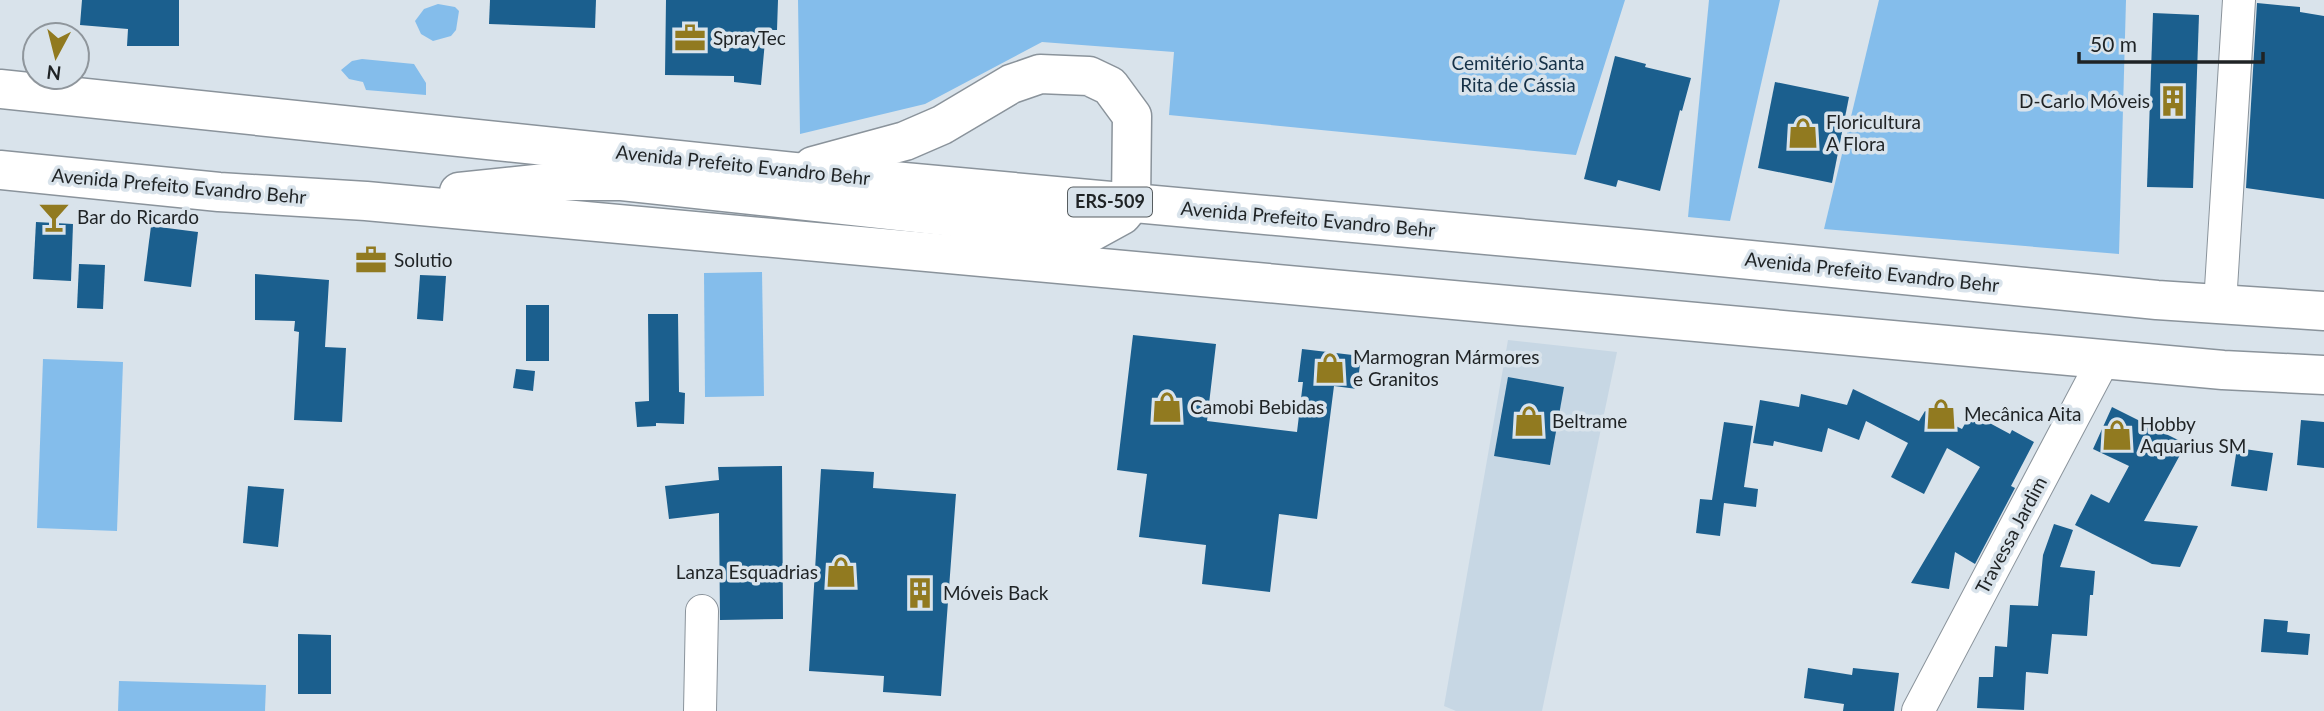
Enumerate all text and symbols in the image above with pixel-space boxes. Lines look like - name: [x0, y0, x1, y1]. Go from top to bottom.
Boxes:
- north arrow: [21, 21, 91, 91]
- office icon: SprayTec: [673, 21, 707, 55]
- scale bar: [2079, 21, 2263, 65]
- place label: SprayTec: [713, 26, 786, 49]
- text: 50 m: [2090, 31, 2137, 56]
- park label: Cemitério Santa Rita de Cássia: [1452, 51, 1584, 96]
- text: N: [45, 61, 63, 86]
- building icon: D-Carlo Móveis: [2156, 84, 2190, 118]
- place label: D-Carlo Móveis: [2019, 89, 2150, 112]
- place label: Floricultura A Flora: [1826, 110, 1921, 155]
- shop icon: Floricultura A Flora: [1786, 116, 1820, 150]
- street label: Avenida Prefeito Evandro Behr: [615, 140, 871, 189]
- street label: Avenida Prefeito Evandro Behr: [51, 163, 307, 208]
- road number: ERS-509: [1068, 188, 1152, 216]
- street label: Avenida Prefeito Evandro Behr: [1180, 196, 1436, 241]
- bar icon: Bar do Ricardo: [37, 200, 71, 234]
- place label: Bar do Ricardo: [77, 205, 199, 228]
- office icon: Solutio: [354, 243, 388, 277]
- street label: Avenida Prefeito Evandro Behr: [1744, 247, 2000, 296]
- place label: Solutio: [394, 248, 453, 271]
- place label: Marmogran Mármores e Granitos: [1353, 345, 1540, 390]
- shop icon: Marmogran Mármores e Granitos: [1313, 351, 1347, 385]
- shop icon: Camobi Bebidas: [1150, 390, 1184, 424]
- place label: Camobi Bebidas: [1190, 395, 1324, 418]
- shop icon: Mecânica Aita: [1924, 397, 1958, 431]
- place label: Mecânica Aita: [1964, 402, 2081, 425]
- shop icon: Beltrame: [1512, 404, 1546, 438]
- place label: Beltrame: [1552, 409, 1627, 432]
- place label: Hobby Aquarius SM: [2140, 412, 2246, 457]
- shop icon: Hobby Aquarius SM: [2100, 418, 2134, 452]
- street label: Travessa Jardim: [1970, 472, 2051, 597]
- shop icon: Lanza Esquadrias: [824, 555, 858, 589]
- place label: Lanza Esquadrias: [676, 560, 818, 583]
- building icon: Móveis Back: [903, 576, 937, 610]
- place label: Móveis Back: [943, 581, 1049, 604]

